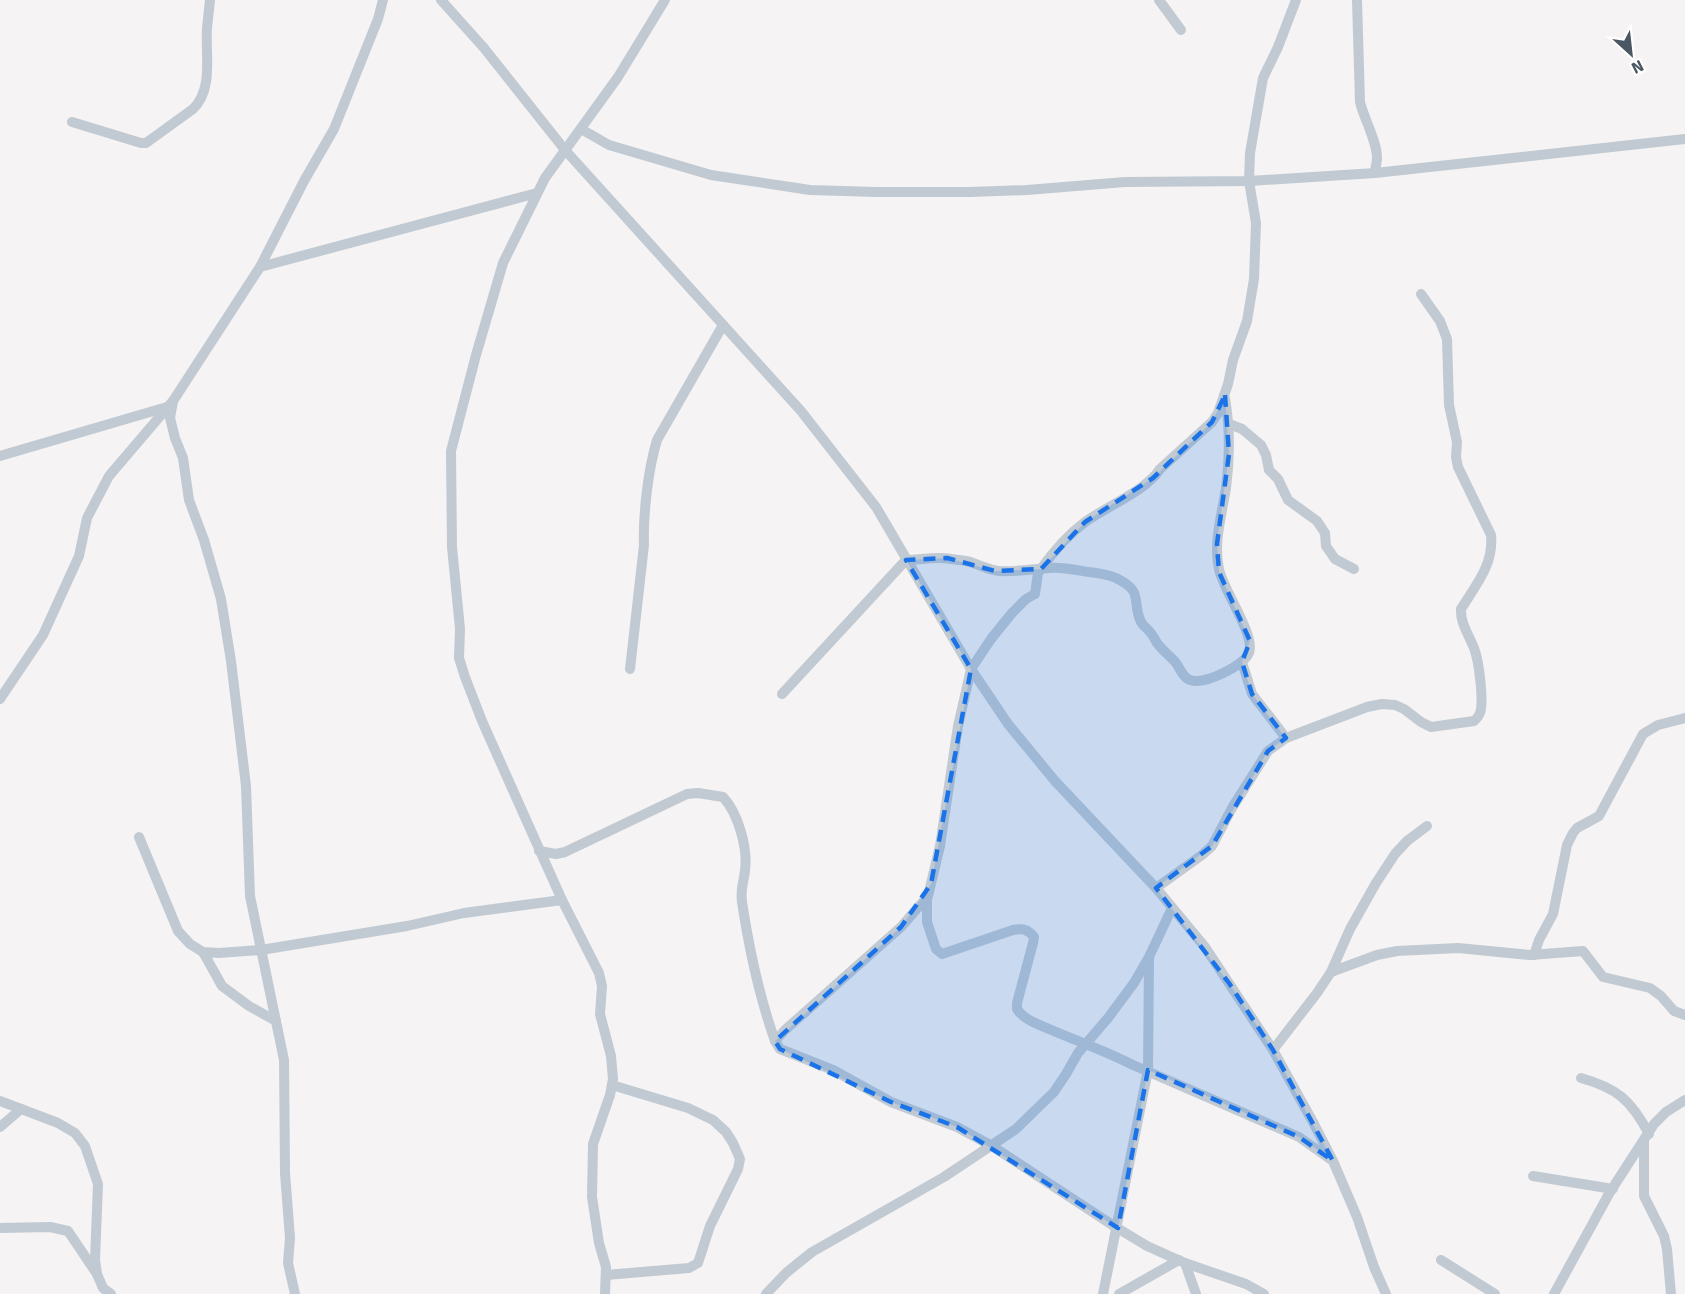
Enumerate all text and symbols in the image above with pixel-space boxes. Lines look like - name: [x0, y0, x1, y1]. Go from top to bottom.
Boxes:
- north arrow: [1601, 24, 1661, 84]
- text: N: [1628, 55, 1647, 78]

